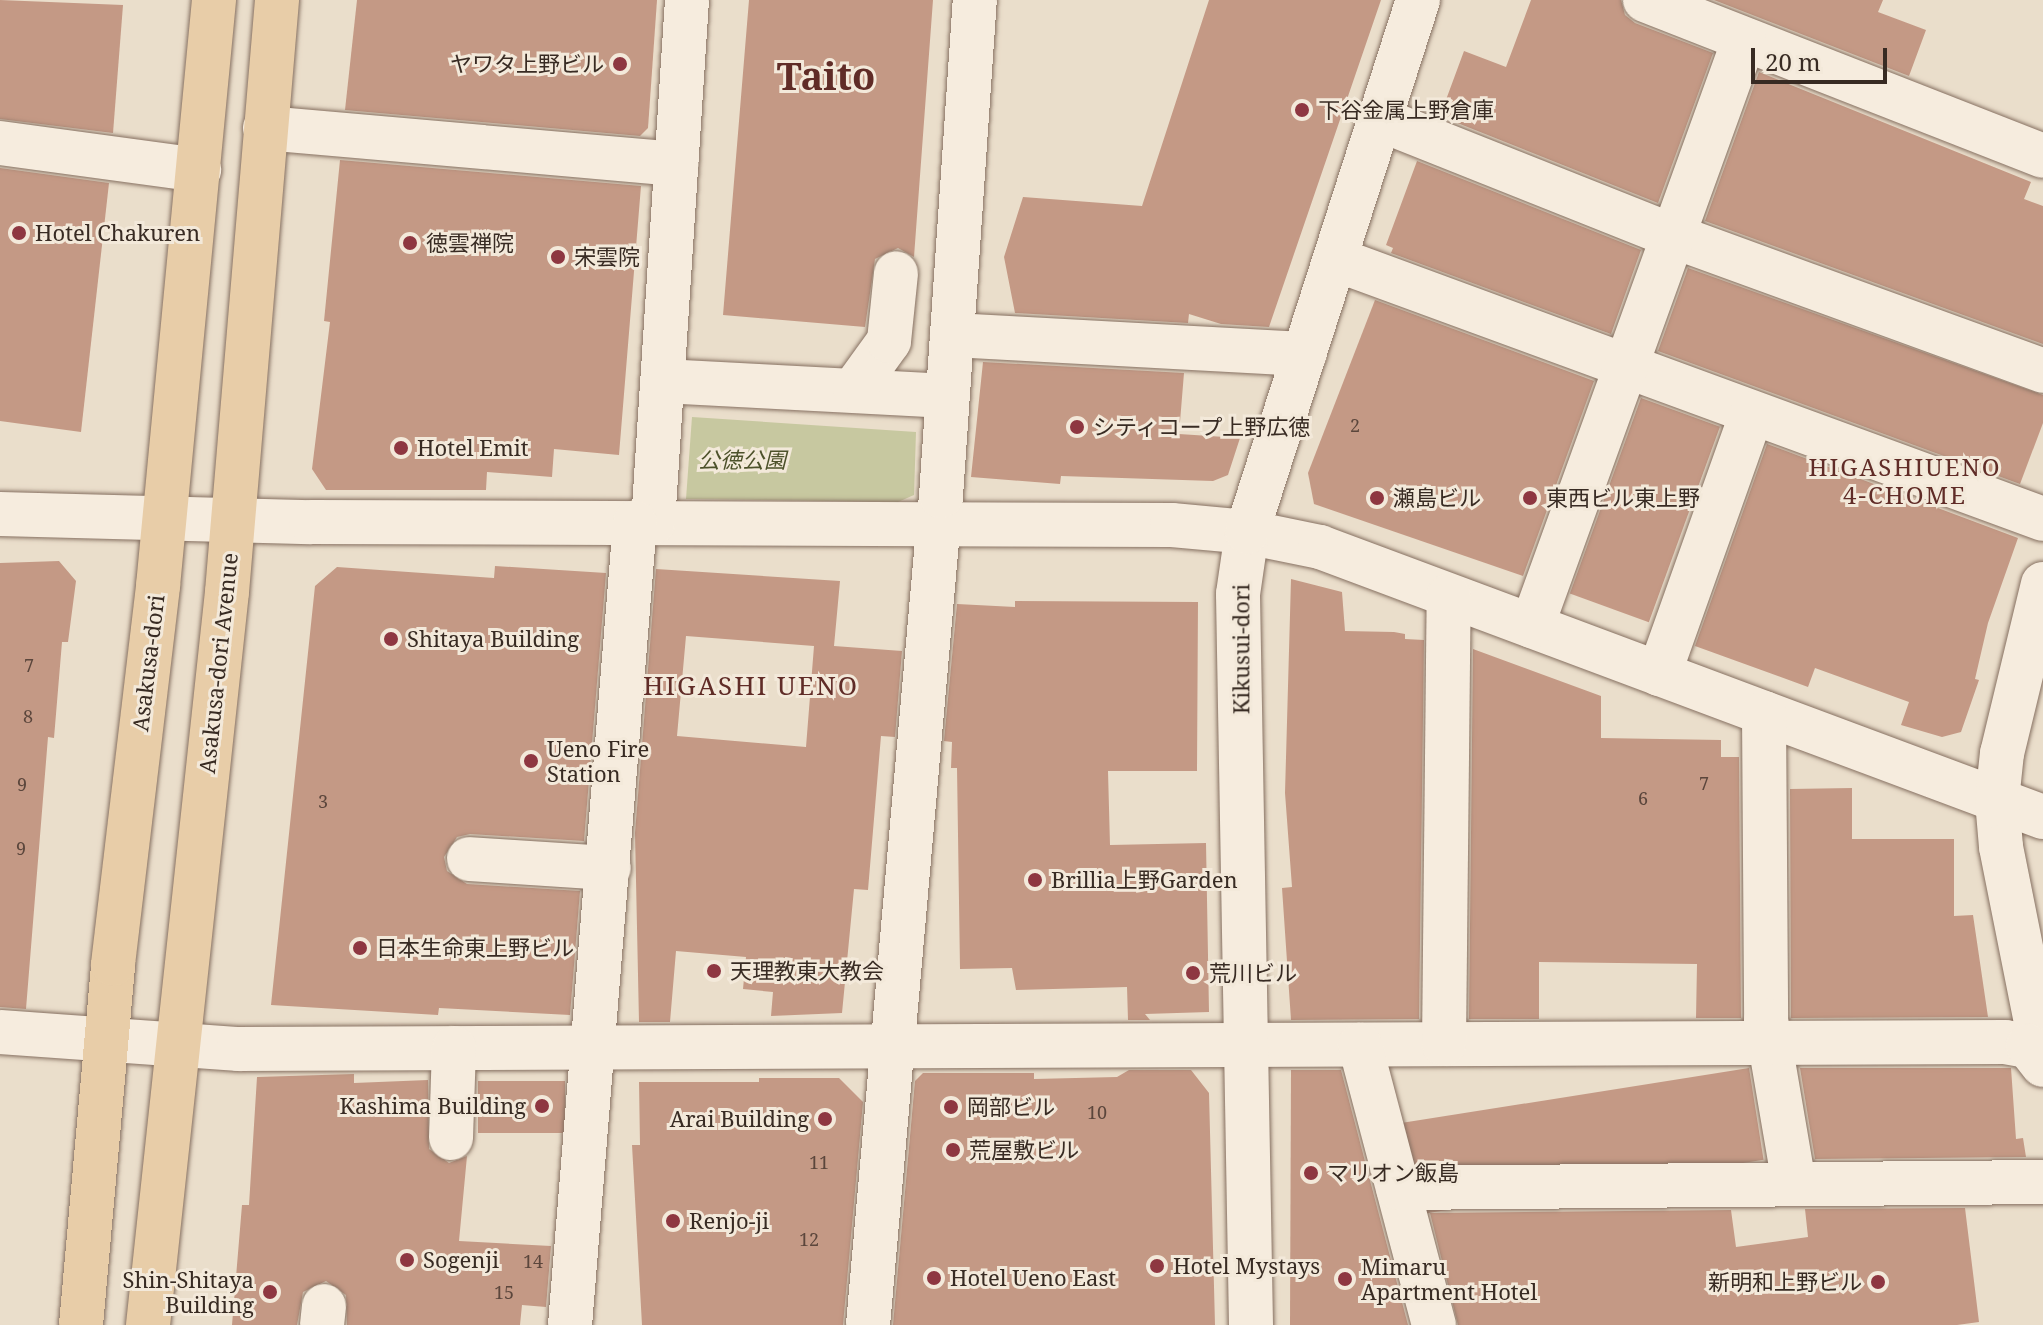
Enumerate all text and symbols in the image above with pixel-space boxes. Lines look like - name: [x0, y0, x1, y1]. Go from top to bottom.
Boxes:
- scale bar: [1755, 32, 1891, 82]
- text: 20 m: [1765, 45, 1821, 78]
- place label: ヤワタ上野ビル: [450, 51, 604, 77]
- district label: Taito: [777, 53, 875, 99]
- marker: ヤワタ上野ビル: [611, 55, 629, 73]
- place label: 下谷金属上野倉庫: [1318, 97, 1494, 123]
- marker: 下谷金属上野倉庫: [1293, 101, 1311, 119]
- place label: Hotel Chakuren: [35, 220, 200, 246]
- marker: Hotel Chakuren: [10, 224, 28, 242]
- place label: 徳雲禅院: [426, 230, 514, 256]
- marker: 徳雲禅院: [401, 234, 419, 252]
- place label: 宋雲院: [574, 244, 640, 270]
- marker: 宋雲院: [549, 248, 567, 266]
- place label: シティコープ上野広徳: [1093, 414, 1313, 440]
- house number: 2: [1350, 414, 1360, 436]
- marker: シティコープ上野広徳: [1068, 418, 1086, 436]
- place label: Hotel Emit: [417, 435, 528, 461]
- marker: Hotel Emit: [392, 439, 410, 457]
- park label: 公徳公園: [698, 447, 786, 473]
- district label: HIGASHIUENO 4-CHOME: [1808, 453, 2002, 509]
- place label: 瀬島ビル: [1393, 485, 1481, 511]
- place label: 東西ビル東上野: [1546, 485, 1700, 511]
- marker: 瀬島ビル: [1368, 489, 1386, 507]
- marker: 東西ビル東上野: [1521, 489, 1539, 507]
- street label: Asakusa-dori Avenue: [193, 551, 243, 775]
- street label: Kikusui-dori: [1228, 584, 1254, 714]
- street label: Asakusa-dori: [127, 593, 169, 733]
- place label: Shitaya Building: [407, 626, 579, 652]
- marker: Shitaya Building: [382, 630, 400, 648]
- house number: 7: [24, 654, 34, 676]
- district label: HIGASHI UENO: [643, 670, 859, 702]
- house number: 8: [23, 705, 33, 727]
- place label: Ueno Fire Station: [547, 735, 649, 786]
- marker: Ueno Fire Station: [522, 752, 540, 770]
- house number: 7: [1699, 772, 1709, 794]
- house number: 9: [17, 773, 27, 795]
- house number: 6: [1638, 787, 1648, 809]
- house number: 3: [318, 790, 328, 812]
- house number: 9: [16, 837, 26, 859]
- place label: Brillia上野Garden: [1051, 867, 1238, 893]
- marker: Brillia上野Garden: [1026, 871, 1044, 889]
- place label: 日本生命東上野ビル: [376, 935, 574, 961]
- marker: 日本生命東上野ビル: [351, 939, 369, 957]
- place label: 天理教東大教会: [730, 958, 884, 984]
- place label: 荒川ビル: [1209, 960, 1297, 986]
- marker: 天理教東大教会: [705, 962, 723, 980]
- marker: 荒川ビル: [1184, 964, 1202, 982]
- place label: Kashima Building: [340, 1093, 526, 1119]
- place label: 岡部ビル: [967, 1094, 1055, 1120]
- marker: Kashima Building: [533, 1097, 551, 1115]
- marker: 岡部ビル: [942, 1098, 960, 1116]
- house number: 10: [1087, 1101, 1107, 1123]
- place label: Arai Building: [670, 1106, 809, 1132]
- marker: Arai Building: [816, 1110, 834, 1128]
- place label: 荒屋敷ビル: [969, 1137, 1079, 1163]
- marker: 荒屋敷ビル: [944, 1141, 962, 1159]
- house number: 11: [809, 1151, 829, 1173]
- place label: マリオン飯島: [1327, 1160, 1459, 1186]
- marker: マリオン飯島: [1302, 1164, 1320, 1182]
- place label: Renjo-ji: [689, 1208, 769, 1234]
- marker: Renjo-ji: [664, 1212, 682, 1230]
- house number: 12: [799, 1228, 819, 1250]
- place label: Sogenji: [423, 1247, 499, 1273]
- house number: 14: [523, 1250, 543, 1272]
- marker: Sogenji: [398, 1251, 416, 1269]
- place label: Hotel Mystays: [1173, 1253, 1320, 1279]
- place label: Mimaru Apartment Hotel: [1361, 1253, 1537, 1304]
- marker: Hotel Mystays: [1148, 1257, 1166, 1275]
- place label: Hotel Ueno East: [950, 1265, 1116, 1291]
- place label: Shin-Shitaya Building: [123, 1266, 254, 1318]
- marker: Hotel Ueno East: [925, 1269, 943, 1287]
- place label: 新明和上野ビル: [1708, 1269, 1862, 1295]
- marker: Mimaru Apartment Hotel: [1336, 1270, 1354, 1288]
- marker: 新明和上野ビル: [1869, 1273, 1887, 1291]
- house number: 15: [494, 1281, 514, 1303]
- marker: Shin-Shitaya Building: [261, 1283, 279, 1301]

